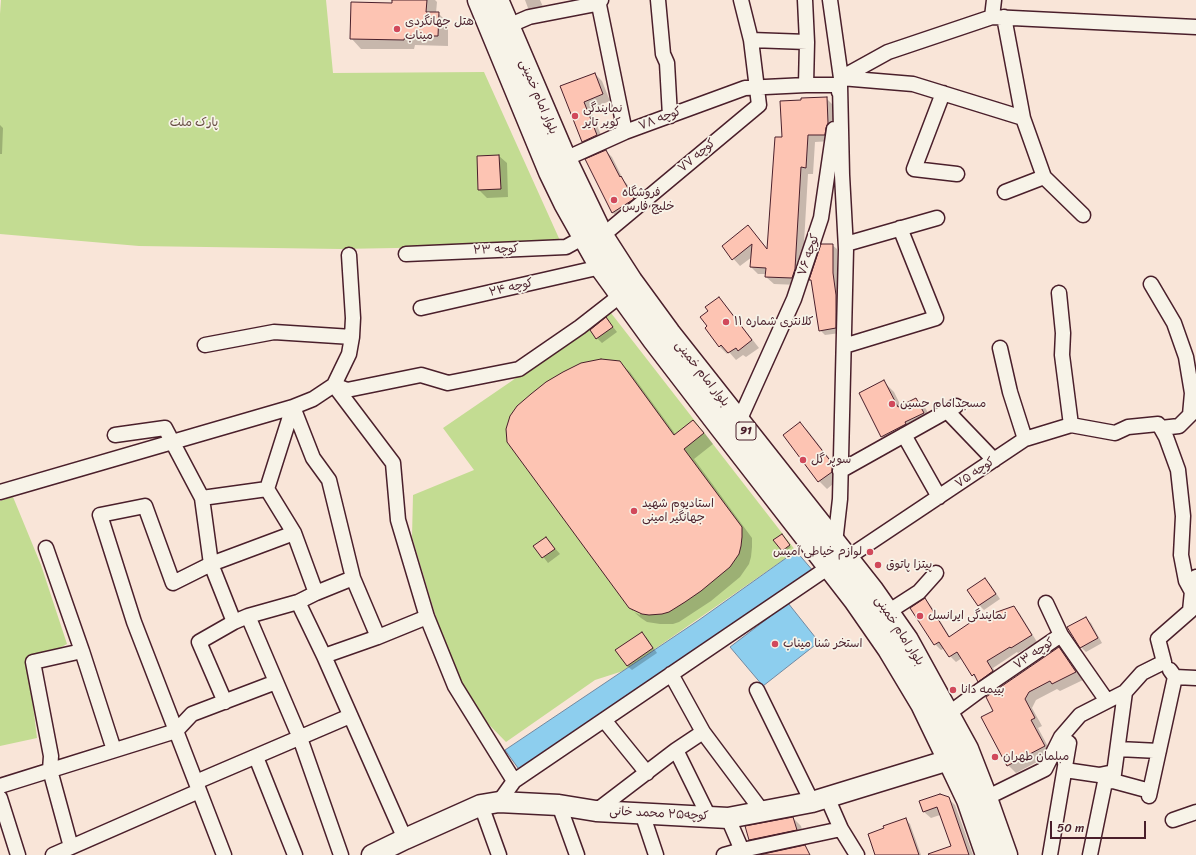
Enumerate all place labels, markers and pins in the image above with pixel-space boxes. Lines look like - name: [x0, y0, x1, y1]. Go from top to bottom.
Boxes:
- place label: هتل جهانگردی میناب: [405, 15, 474, 43]
- marker: هتل جهانگردی میناب: [392, 24, 402, 34]
- place label: نمایندگی کویر تایر: [583, 102, 622, 130]
- marker: نمایندگی کویر تایر: [570, 111, 580, 121]
- place label: فروشگاه خلیج فارس: [622, 186, 674, 214]
- marker: فروشگاه خلیج فارس: [609, 195, 619, 205]
- place label: کلانتری شماره ۱۱: [734, 315, 813, 329]
- marker: کلانتری شماره ۱۱: [721, 317, 731, 327]
- place label: مسجدامام حسین: [900, 397, 986, 411]
- marker: مسجدامام حسین: [887, 399, 897, 409]
- place label: سوپر گل: [811, 453, 851, 467]
- marker: سوپر گل: [798, 455, 808, 465]
- place label: استادیوم شهید جهانگیر امینی: [642, 497, 714, 525]
- marker: استادیوم شهید جهانگیر امینی: [629, 506, 639, 516]
- place label: لوازم خیاطی آمیس: [773, 545, 862, 559]
- marker: لوازم خیاطی آمیس: [865, 547, 875, 557]
- place label: پیتزا پاتوق: [886, 558, 932, 572]
- marker: پیتزا پاتوق: [873, 560, 883, 570]
- place label: نمایندگی ایرانسل: [928, 609, 1007, 623]
- marker: نمایندگی ایرانسل: [915, 611, 925, 621]
- place label: استخر شنا میناب: [783, 637, 862, 651]
- marker: استخر شنا میناب: [770, 639, 780, 649]
- place label: بییمه دانا: [961, 683, 1004, 697]
- marker: بییمه دانا: [948, 685, 958, 695]
- place label: مبلمان طهران: [1003, 750, 1069, 764]
- marker: مبلمان طهران: [990, 752, 1000, 762]

